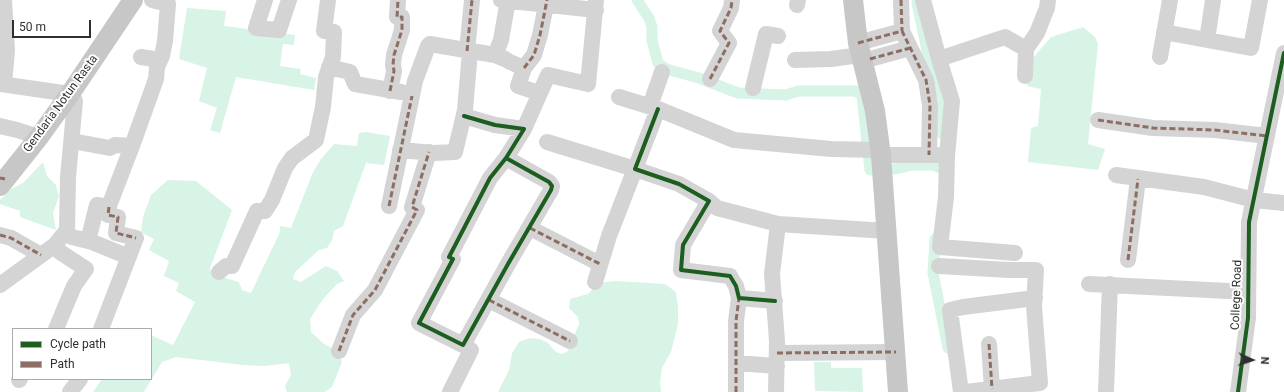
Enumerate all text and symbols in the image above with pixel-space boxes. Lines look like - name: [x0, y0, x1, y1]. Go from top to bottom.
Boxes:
- scale bar: [14, 12, 93, 38]
- text: 50 m: [19, 20, 46, 34]
- street label: Gendaria Notun Rasta: [21, 52, 101, 156]
- street label: College Road: [1229, 260, 1245, 330]
- legend: [12, 328, 152, 380]
- text: Cycle path: [50, 337, 106, 351]
- north arrow: [1232, 340, 1272, 380]
- text: N: [1258, 356, 1271, 365]
- text: Path: [50, 357, 75, 371]

